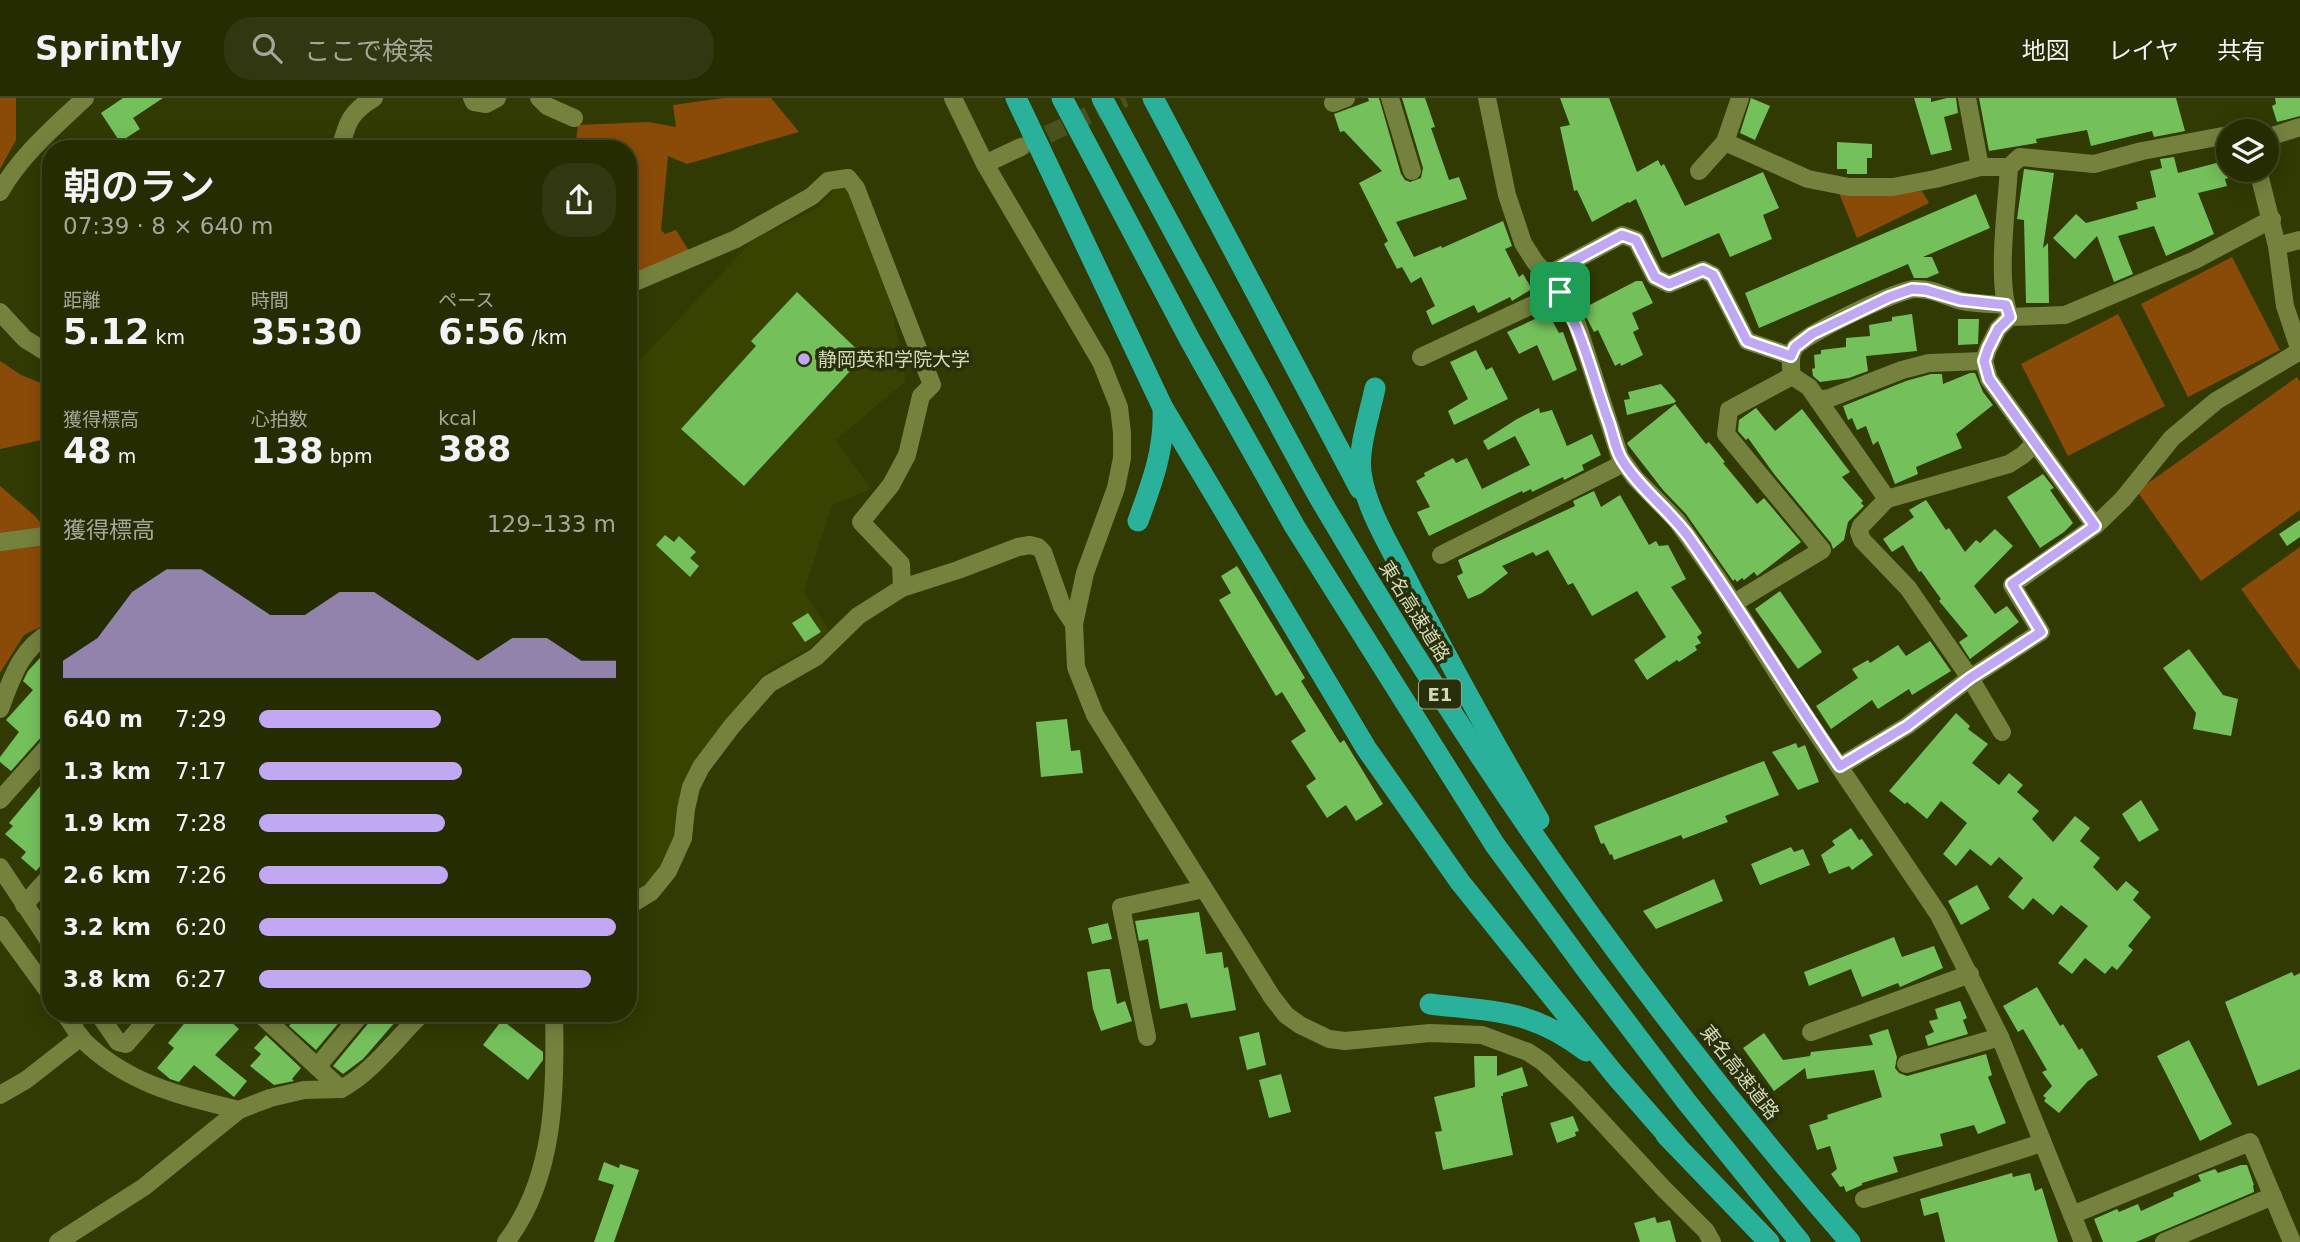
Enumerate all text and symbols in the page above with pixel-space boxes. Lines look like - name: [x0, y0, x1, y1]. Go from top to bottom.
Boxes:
- search box: [224, 17, 714, 80]
- text: Sprintly: [35, 29, 182, 68]
- icon: search: [248, 29, 286, 67]
- text: ここで検索: [304, 36, 434, 66]
- text: 地図: [2022, 37, 2070, 65]
- text: レイヤ: [2108, 37, 2179, 65]
- text: 共有: [2217, 37, 2265, 65]
- map controls: [2216, 119, 2279, 182]
- button: layers: [2216, 119, 2279, 182]
- button: share: [542, 163, 616, 237]
- text: 朝のラン: [63, 165, 215, 209]
- text: 07:39 · 8 × 640 m: [63, 213, 273, 239]
- pin: [1530, 262, 1590, 322]
- icon: arrive: [1541, 273, 1579, 311]
- text: 距離: [63, 289, 101, 311]
- text: 時間: [251, 289, 289, 311]
- text: ペース: [438, 289, 494, 311]
- text: 5.12: [63, 312, 149, 352]
- text: 35:30: [251, 312, 362, 352]
- text: 6:56: [438, 312, 525, 352]
- text: km: [149, 326, 185, 348]
- text: /km: [525, 326, 567, 348]
- place label: 静岡英和学院大学: [818, 348, 970, 370]
- marker: 静岡英和学院大学: [796, 351, 812, 367]
- text: kcal: [438, 407, 477, 429]
- text: 獲得標高: [63, 408, 139, 430]
- text: 心拍数: [251, 408, 308, 430]
- text: 388: [438, 429, 511, 469]
- text: 48: [63, 431, 112, 471]
- text: 138: [251, 431, 324, 471]
- text: m: [112, 445, 136, 467]
- text: bpm: [324, 445, 372, 467]
- text: 129–133 m: [487, 511, 616, 537]
- text: 獲得標高: [63, 517, 155, 543]
- street label: 東名高速道路: [1375, 557, 1455, 665]
- road number: E1: [1419, 680, 1461, 708]
- text: 640 m: [63, 706, 143, 732]
- text: 7:29: [175, 706, 227, 732]
- text: 1.3 km: [63, 758, 151, 784]
- text: 7:17: [175, 758, 227, 784]
- text: 1.9 km: [63, 810, 151, 836]
- text: 7:28: [175, 810, 227, 836]
- text: 2.6 km: [63, 862, 151, 888]
- text: 7:26: [175, 862, 227, 888]
- text: 3.2 km: [63, 914, 151, 940]
- text: 6:20: [175, 914, 227, 940]
- text: 3.8 km: [63, 966, 151, 992]
- text: 6:27: [175, 966, 227, 992]
- street label: 東名高速道路: [1696, 1020, 1784, 1124]

